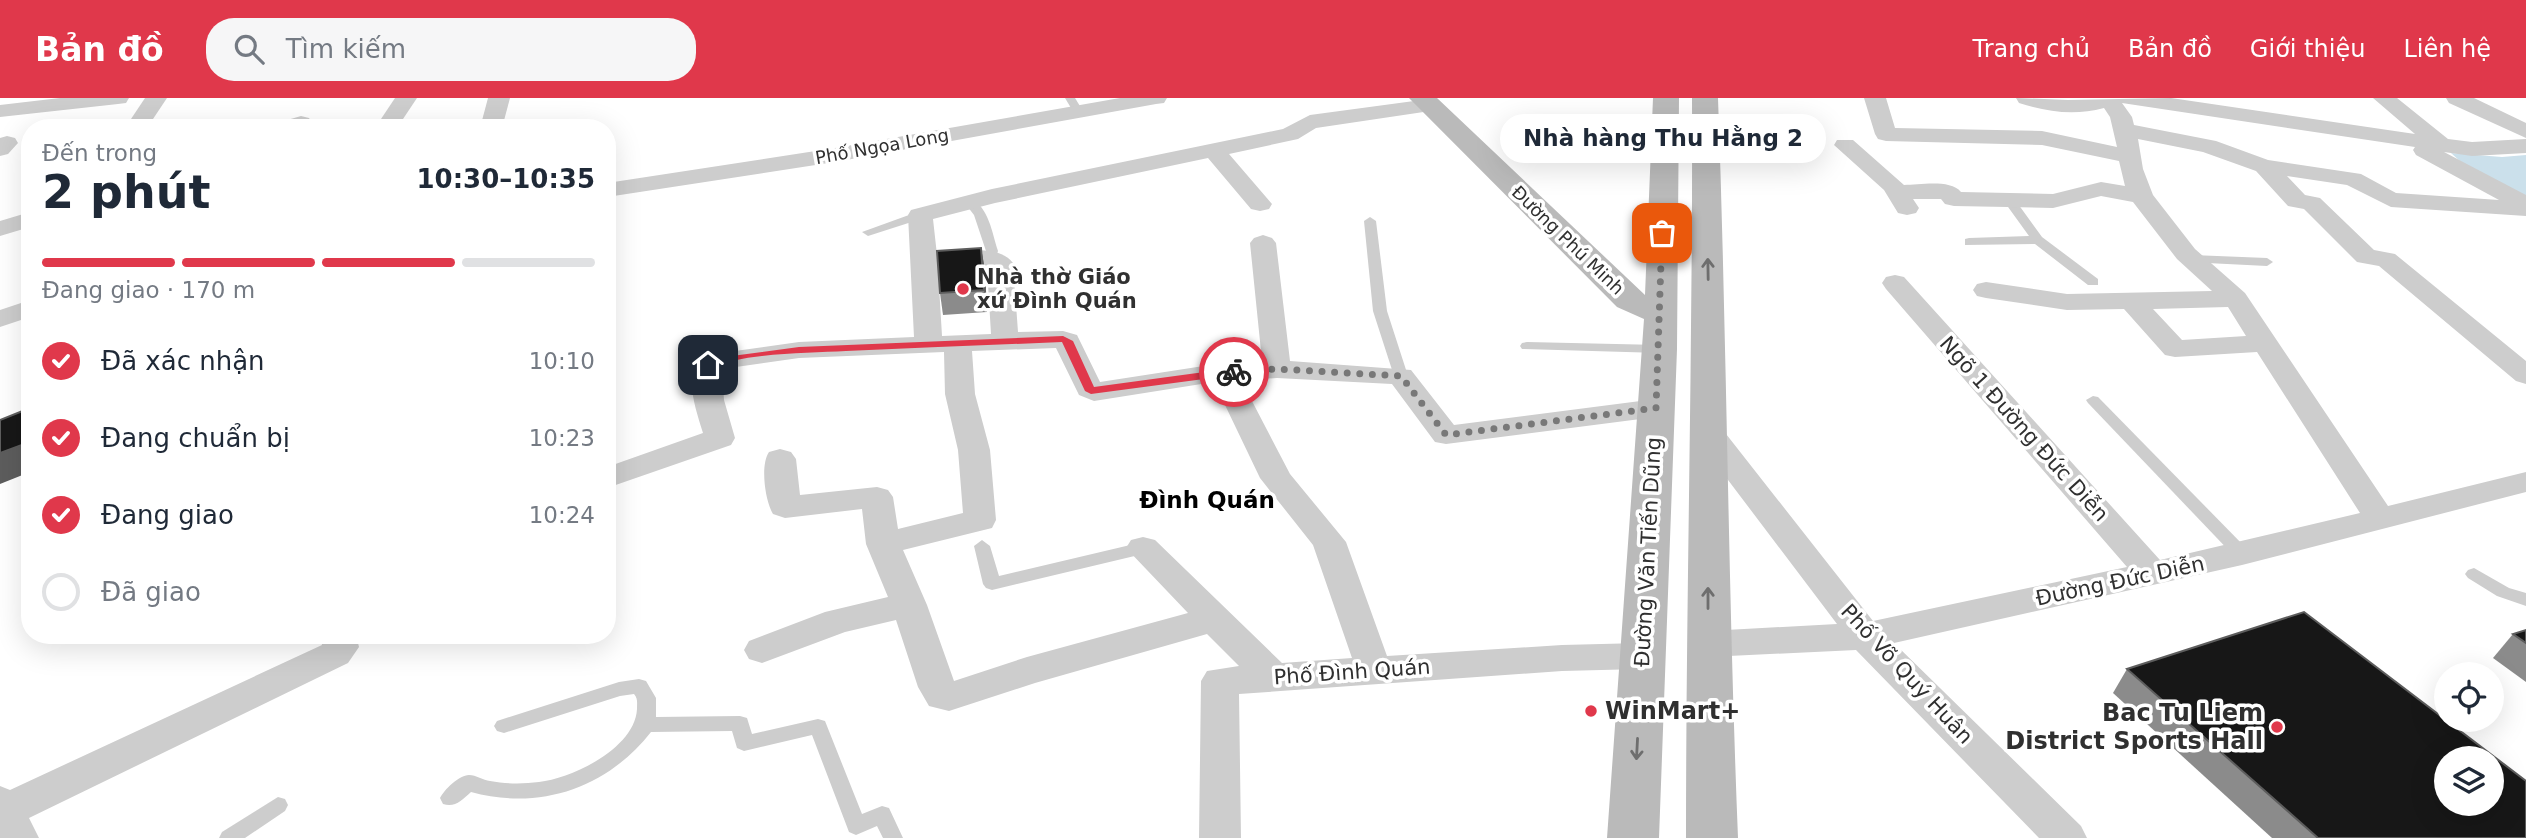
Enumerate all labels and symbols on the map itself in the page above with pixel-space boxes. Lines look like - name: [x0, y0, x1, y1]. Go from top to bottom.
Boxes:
- callout: Nhà hàng Thu Hằng 2: [1499, 114, 1825, 163]
- street label: Phố Ngọa Long: [814, 124, 950, 168]
- street label: Đường Phú Minh: [1508, 181, 1628, 299]
- pin: [1632, 203, 1692, 263]
- one-way arrow: [1701, 258, 1715, 281]
- place label: Nhà thờ Giáo xứ Đình Quán: [977, 265, 1137, 313]
- marker: Nhà thờ Giáo xứ Đình Quán: [955, 281, 971, 297]
- street label: Ngõ 1 Đường Đức Diễn: [1935, 331, 2114, 526]
- pin: [678, 335, 738, 395]
- courier: [1199, 337, 1269, 407]
- street label: Đường Văn Tiến Dũng: [1630, 437, 1666, 667]
- district label: Đình Quán: [1139, 487, 1275, 513]
- street label: Đường Đức Diễn: [2033, 550, 2207, 611]
- one-way arrow: [1701, 587, 1715, 610]
- street label: Phố Võ Quý Huân: [1836, 599, 1978, 749]
- street label: Phố Đình Quán: [1273, 655, 1431, 689]
- place label: WinMart+: [1605, 697, 1740, 725]
- place label: Bac Tu Liem District Sports Hall: [2005, 699, 2263, 755]
- marker: WinMart+: [1583, 703, 1599, 719]
- marker: Bac Tu Liem District Sports Hall: [2269, 719, 2285, 735]
- one-way arrow: [1630, 738, 1643, 761]

